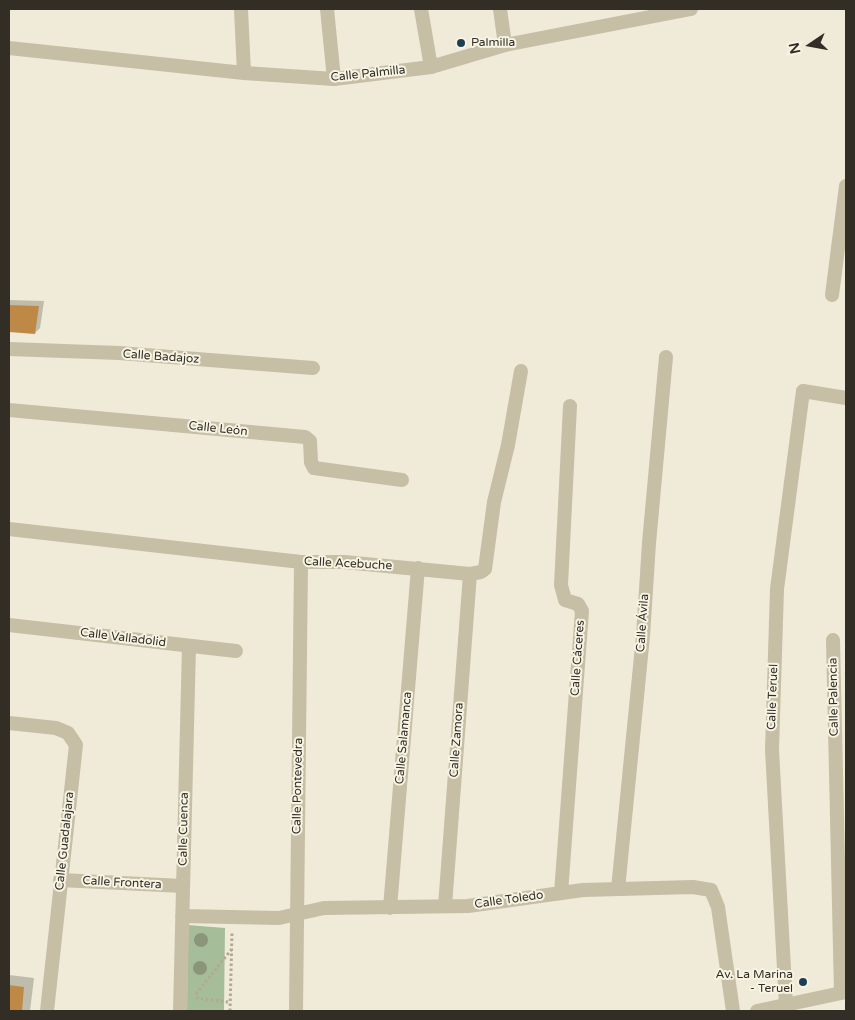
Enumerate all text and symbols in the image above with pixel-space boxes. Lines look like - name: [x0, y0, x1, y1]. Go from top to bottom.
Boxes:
- north arrow: [785, 20, 835, 70]
- place label: Palmilla: [471, 36, 515, 50]
- marker: Palmilla: [455, 37, 467, 49]
- text: N: [785, 41, 804, 55]
- street label: Calle Palmilla: [330, 63, 406, 85]
- street label: Calle Badajoz: [122, 347, 200, 367]
- street label: Calle León: [188, 419, 248, 439]
- street label: Calle Acebuche: [304, 554, 392, 574]
- street label: Calle Ávila: [634, 593, 652, 653]
- street label: Calle Cáceres: [568, 620, 588, 696]
- street label: Calle Valladolid: [79, 626, 167, 650]
- street label: Calle Palencia: [826, 658, 842, 736]
- street label: Calle Teruel: [765, 664, 781, 730]
- street label: Calle Salamanca: [393, 691, 415, 785]
- street label: Calle Zamora: [447, 702, 467, 778]
- street label: Calle Pontevedra: [290, 738, 306, 834]
- street label: Calle Guadalajara: [53, 791, 77, 891]
- street label: Calle Cuenca: [176, 792, 192, 866]
- street label: Calle Frontera: [82, 874, 162, 892]
- street label: Calle Toledo: [474, 888, 544, 912]
- place label: Av. La Marina - Teruel: [716, 968, 793, 996]
- marker: Av. La Marina - Teruel: [797, 976, 809, 988]

